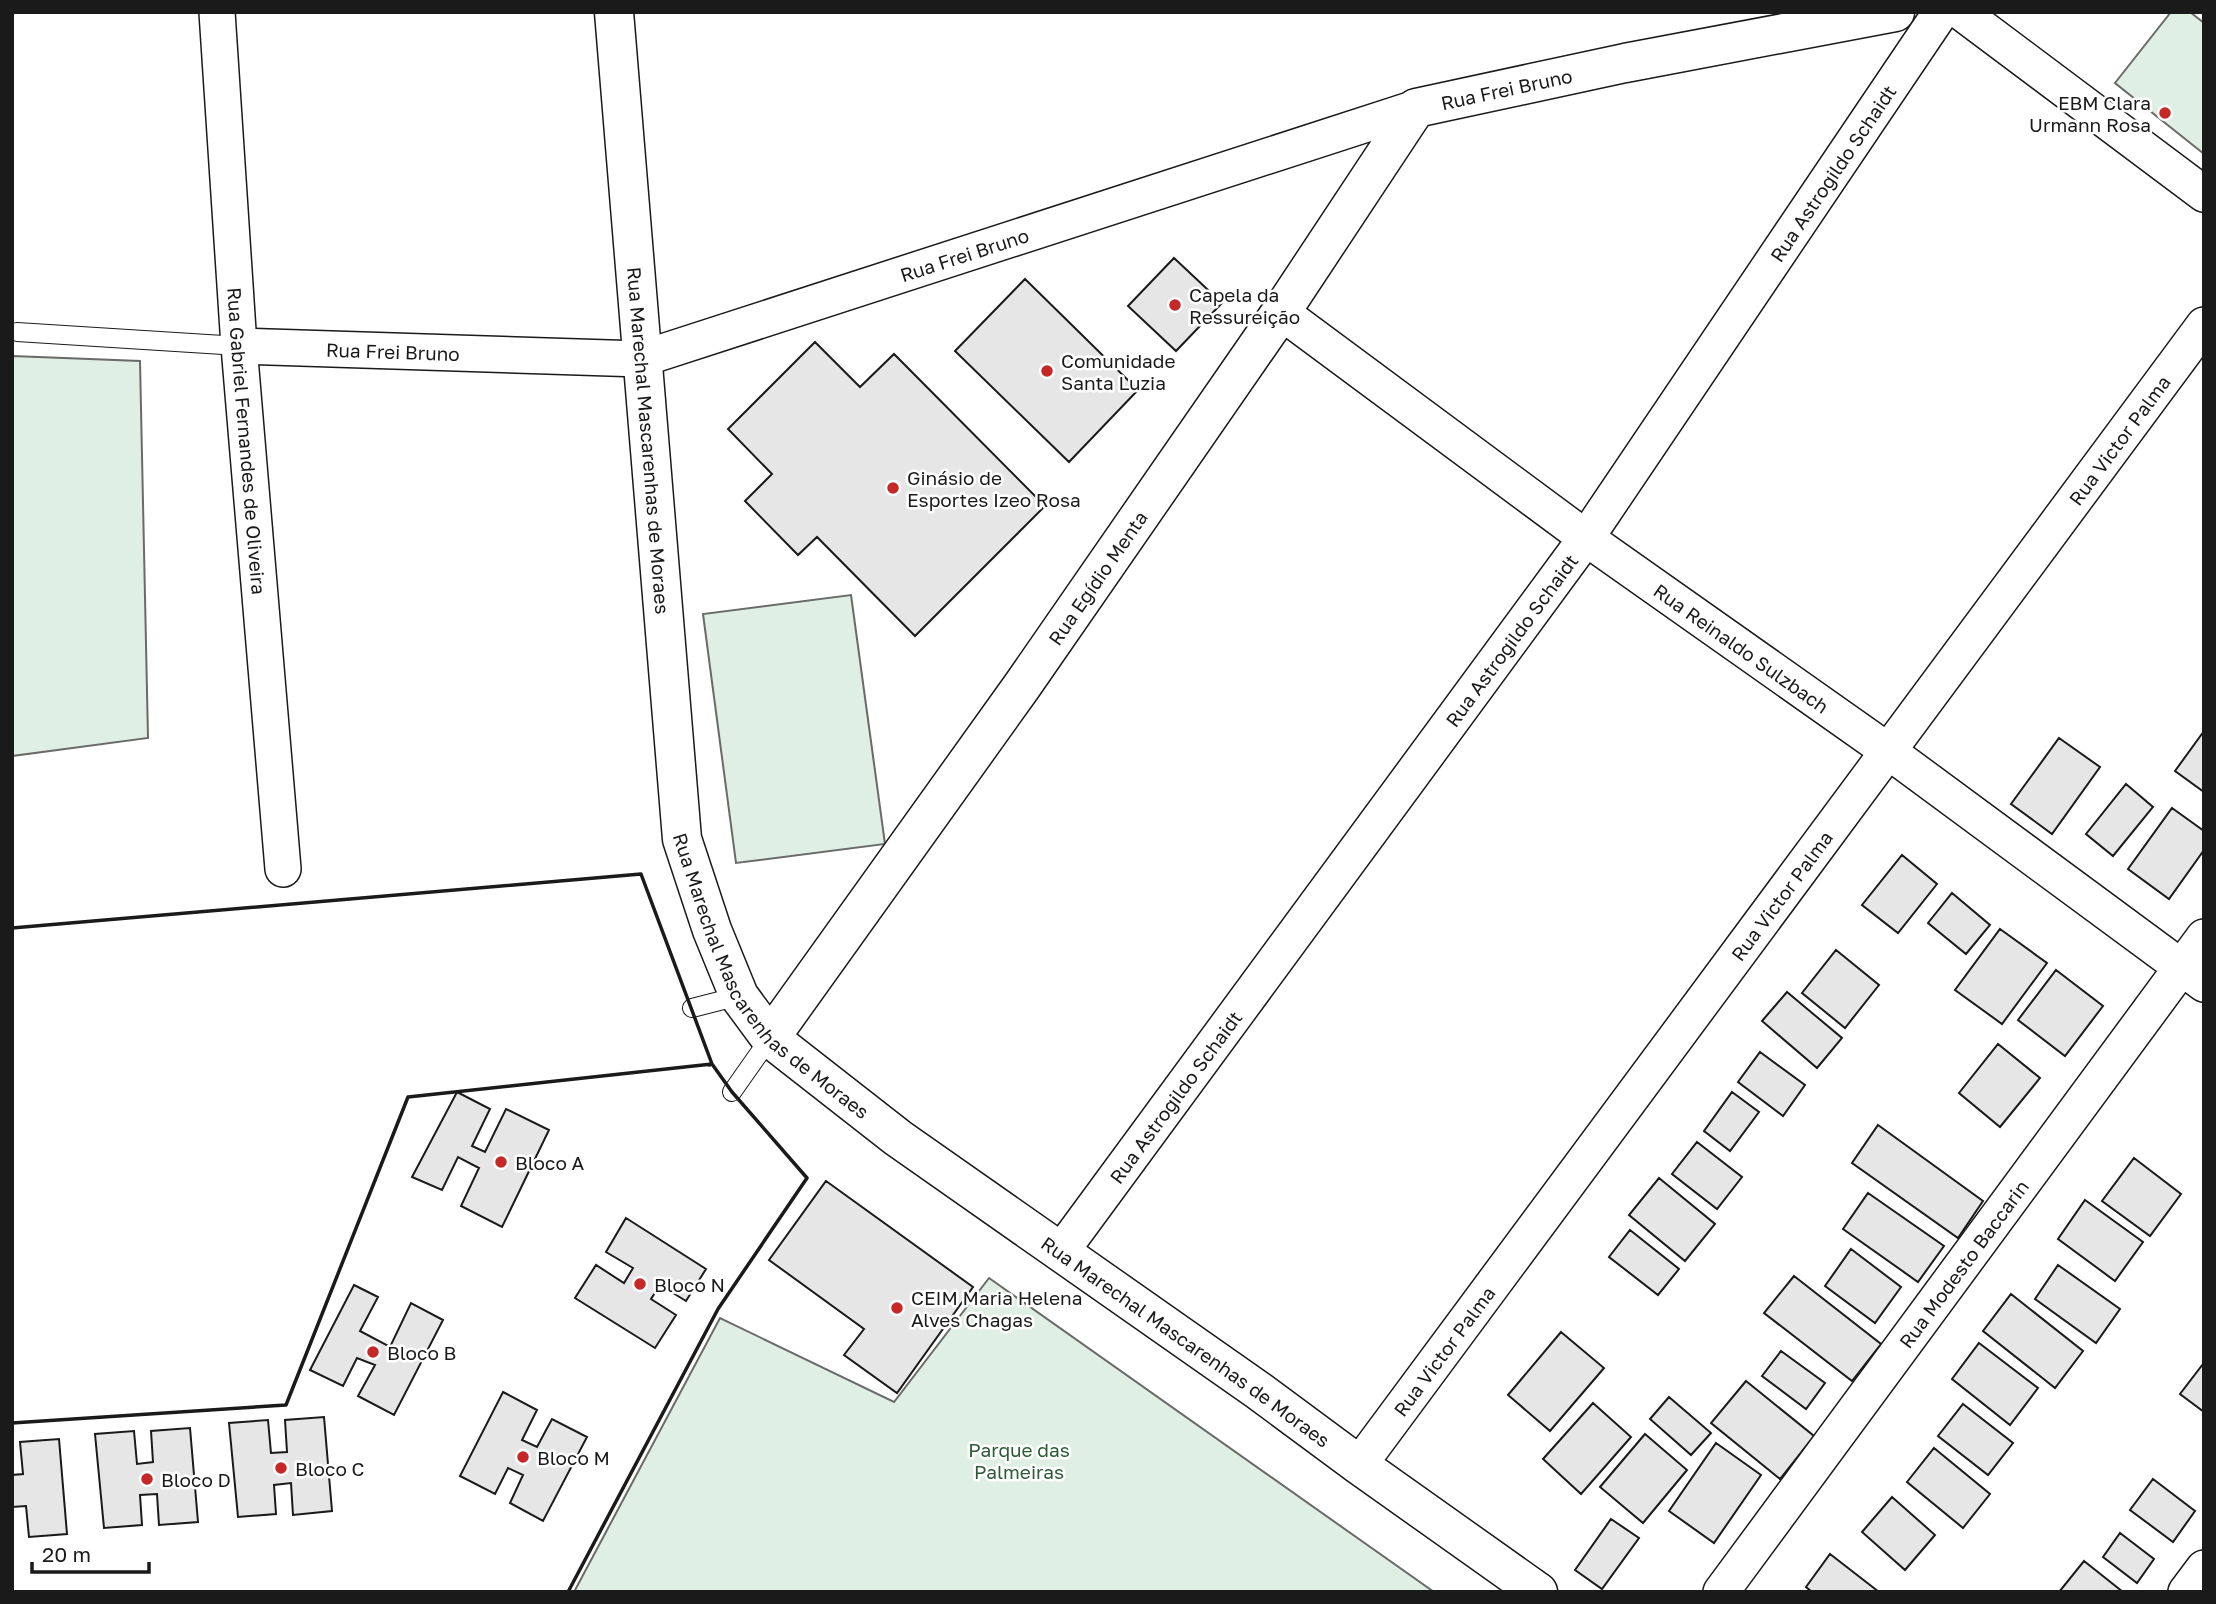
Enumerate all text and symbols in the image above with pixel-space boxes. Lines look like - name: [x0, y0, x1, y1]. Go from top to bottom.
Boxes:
- street label: Rua Frei Bruno: [1439, 63, 1574, 114]
- street label: Rua Astrogildo Schaidt: [1765, 80, 1900, 266]
- place label: EBM Clara Urmann Rosa: [2029, 91, 2151, 136]
- marker: EBM Clara Urmann Rosa: [2157, 105, 2173, 121]
- street label: Rua Frei Bruno: [897, 223, 1031, 286]
- street label: Rua Marechal Mascarenhas de Moraes: [624, 266, 675, 615]
- place label: Capela da Ressureição: [1189, 283, 1300, 328]
- street label: Rua Gabriel Fernandes de Oliveira: [224, 287, 271, 595]
- marker: Capela da Ressureição: [1167, 297, 1183, 313]
- street label: Rua Frei Bruno: [326, 337, 460, 365]
- place label: Comunidade Santa Luzia: [1061, 349, 1176, 394]
- marker: Comunidade Santa Luzia: [1039, 363, 1055, 379]
- street label: Rua Victor Palma: [2063, 371, 2174, 509]
- place label: Ginásio de Esportes Izeo Rosa: [907, 466, 1081, 511]
- marker: Ginásio de Esportes Izeo Rosa: [885, 480, 901, 496]
- street label: Rua Egídio Menta: [1043, 506, 1152, 649]
- street label: Rua Astrogildo Schaidt: [1440, 549, 1582, 731]
- street label: Rua Reinaldo Sulzbach: [1650, 578, 1834, 717]
- street label: Rua Victor Palma: [1726, 826, 1837, 965]
- street label: Rua Marechal Mascarenhas de Moraes: [669, 830, 874, 1123]
- street label: Rua Astrogildo Schaidt: [1104, 1006, 1246, 1187]
- place label: Bloco A: [515, 1151, 585, 1174]
- marker: Bloco A: [493, 1154, 509, 1170]
- street label: Rua Modesto Baccarin: [1894, 1175, 2033, 1352]
- street label: Rua Marechal Mascarenhas de Moraes: [1037, 1231, 1335, 1451]
- place label: Bloco N: [654, 1273, 725, 1296]
- marker: Bloco N: [632, 1276, 648, 1292]
- street label: Rua Victor Palma: [1388, 1282, 1499, 1420]
- place label: CEIM Maria Helena Alves Chagas: [911, 1286, 1082, 1331]
- marker: CEIM Maria Helena Alves Chagas: [889, 1300, 905, 1316]
- place label: Bloco B: [387, 1341, 456, 1364]
- marker: Bloco B: [365, 1344, 381, 1360]
- park label: Parque das Palmeiras: [968, 1438, 1070, 1483]
- place label: Bloco M: [537, 1446, 610, 1469]
- marker: Bloco M: [515, 1449, 531, 1465]
- place label: Bloco C: [295, 1457, 364, 1480]
- marker: Bloco C: [273, 1460, 289, 1476]
- place label: Bloco D: [161, 1468, 231, 1491]
- marker: Bloco D: [139, 1471, 155, 1487]
- scale bar: [32, 1530, 149, 1574]
- text: 20 m: [42, 1541, 91, 1567]

